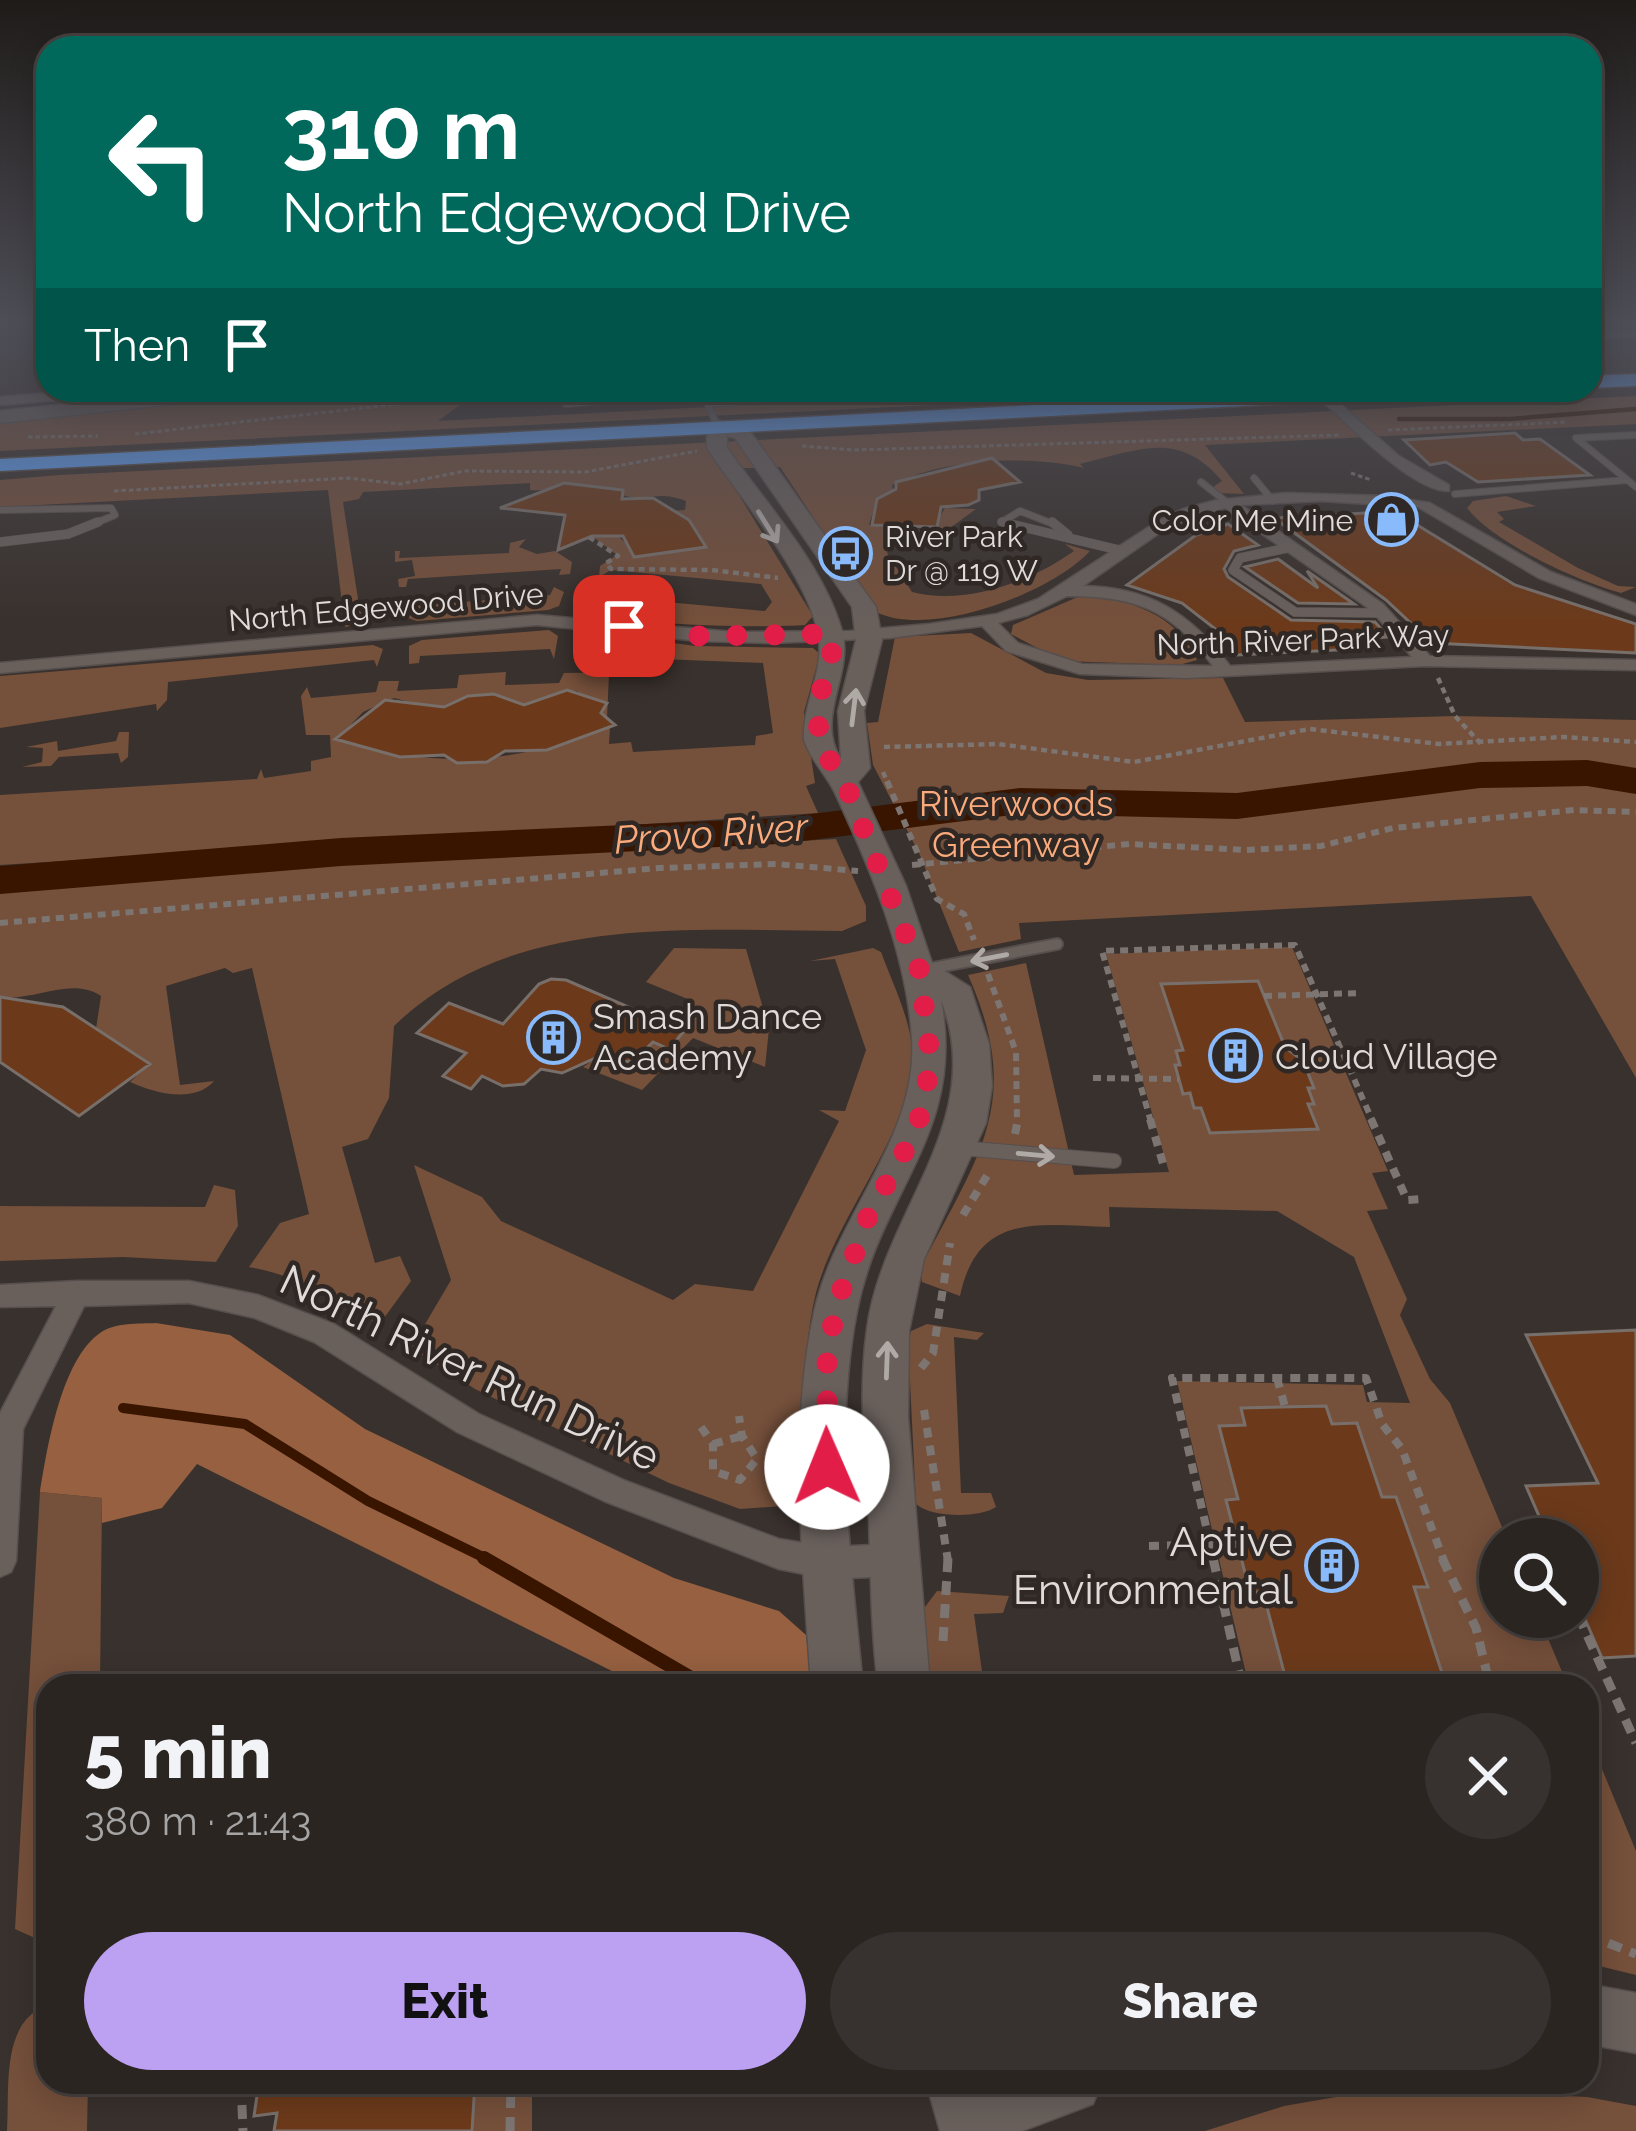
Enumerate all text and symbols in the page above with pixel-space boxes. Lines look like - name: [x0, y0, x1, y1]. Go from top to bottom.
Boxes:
- text: 310 m: [282, 80, 520, 179]
- icon: left: [84, 84, 240, 240]
- text: North Edgewood Drive: [282, 181, 851, 245]
- icon: arrive: [214, 312, 280, 378]
- text: Then: [84, 319, 190, 372]
- shop icon: Color Me Mine: [1364, 492, 1420, 548]
- place label: Color Me Mine: [1152, 503, 1353, 538]
- one-way arrow: [756, 510, 780, 544]
- place label: River Park Dr @ 119 W: [885, 519, 1039, 588]
- bus stop icon: River Park Dr @ 119 W: [818, 525, 874, 581]
- pin: [573, 575, 675, 677]
- street label: North Edgewood Drive: [227, 576, 545, 638]
- icon: arrive: [591, 593, 657, 659]
- street label: North River Park Way: [1156, 617, 1450, 663]
- one-way arrow: [843, 688, 865, 727]
- park label: Riverwoods Greenway: [919, 782, 1113, 865]
- water label: Provo River: [612, 803, 811, 863]
- one-way arrow: [970, 948, 1009, 970]
- place label: Smash Dance Academy: [593, 995, 822, 1078]
- building icon: Smash Dance Academy: [526, 1009, 582, 1065]
- building icon: Cloud Village: [1208, 1028, 1264, 1084]
- place label: Cloud Village: [1275, 1035, 1498, 1077]
- one-way arrow: [1016, 1143, 1055, 1166]
- street label: North River Run Drive: [272, 1255, 668, 1481]
- one-way arrow: [876, 1341, 899, 1380]
- position arrow: [764, 1404, 890, 1530]
- place label: Aptive Environmental: [1013, 1517, 1294, 1614]
- map controls: [1479, 1518, 1599, 1638]
- button: search: [1479, 1518, 1599, 1638]
- building icon: Aptive Environmental: [1304, 1537, 1360, 1593]
- text: 5 min: [84, 1710, 272, 1795]
- button: close: [1425, 1713, 1551, 1839]
- text: 380 m · 21:43: [84, 1798, 311, 1844]
- button: Exit: [84, 1932, 806, 2070]
- button: Share: [830, 1932, 1551, 2070]

